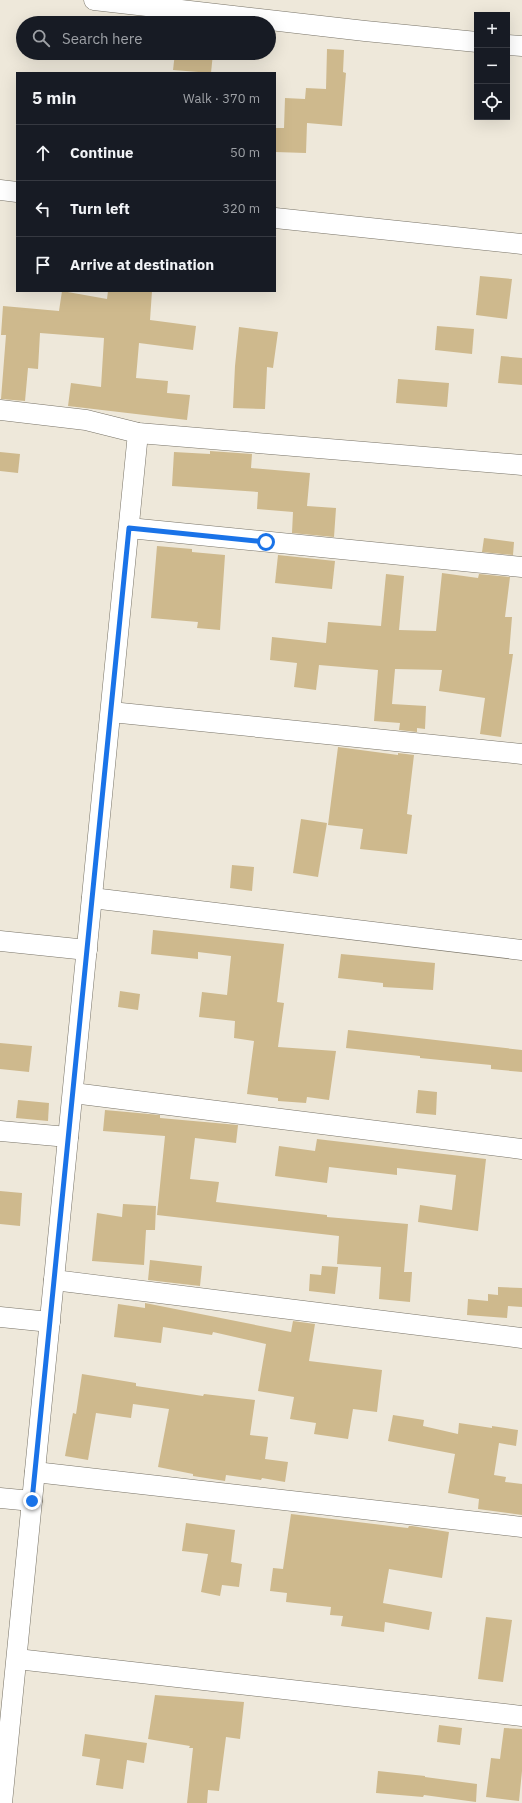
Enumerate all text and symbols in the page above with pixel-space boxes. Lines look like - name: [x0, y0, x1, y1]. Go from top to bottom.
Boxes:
- map controls: [474, 12, 510, 120]
- button: +: [474, 12, 510, 48]
- search box: [16, 16, 276, 60]
- icon: search: [30, 27, 52, 49]
- text: Search here: [62, 29, 142, 48]
- button: −: [474, 48, 510, 84]
- button: locate: [474, 84, 510, 120]
- text: 5 min: [32, 87, 76, 109]
- text: Walk · 370 m: [183, 90, 260, 107]
- icon: ahead: [32, 142, 54, 164]
- text: Continue: [70, 143, 134, 162]
- text: 50 m: [230, 144, 260, 161]
- icon: left: [32, 198, 54, 220]
- text: Turn left: [70, 199, 130, 218]
- text: 320 m: [222, 200, 260, 217]
- icon: arrive: [32, 254, 54, 276]
- text: Arrive at destination: [70, 255, 214, 274]
- route start: [257, 533, 275, 551]
- route end: [23, 1492, 41, 1510]

